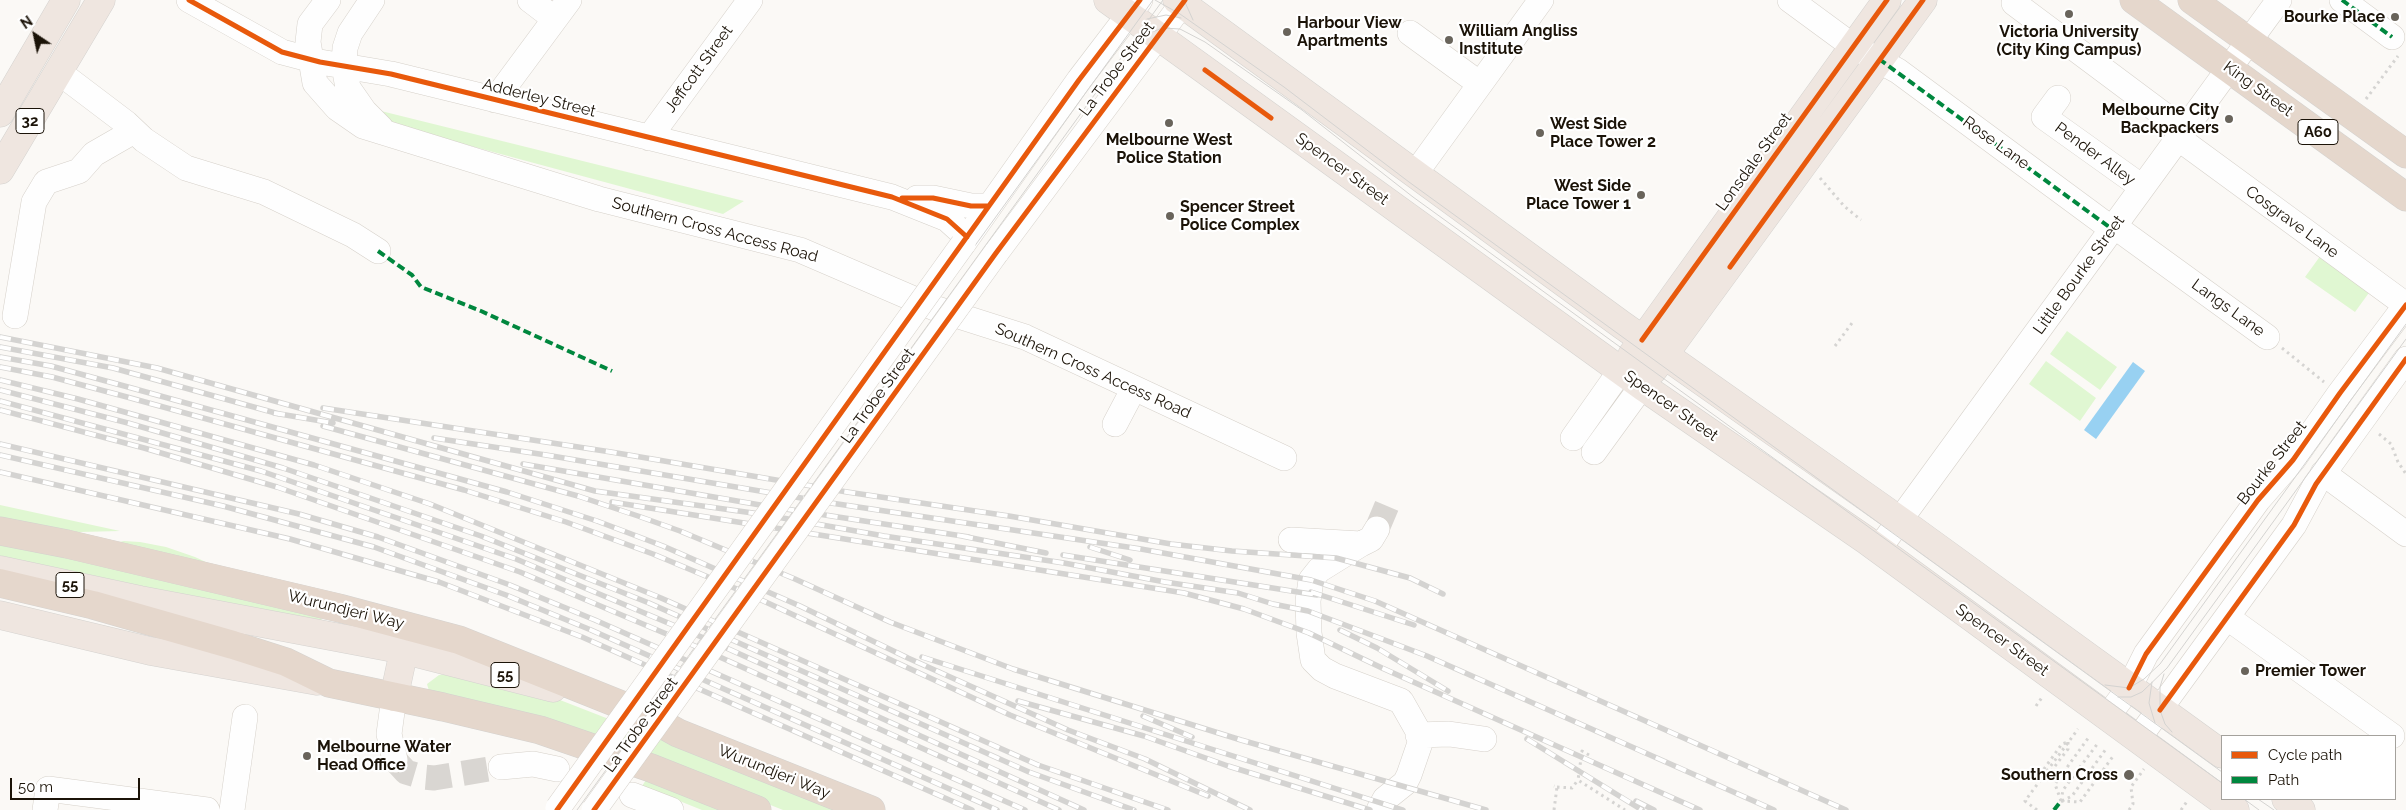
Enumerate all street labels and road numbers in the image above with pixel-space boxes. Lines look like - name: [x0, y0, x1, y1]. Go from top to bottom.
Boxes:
- street label: La Trobe Street: [1075, 18, 1159, 120]
- street label: Jeffcott Street: [661, 22, 737, 116]
- street label: King Street: [2219, 57, 2297, 121]
- street label: Adderley Street: [480, 75, 598, 121]
- road number: 32: [16, 108, 44, 134]
- street label: Lonsdale Street: [1712, 109, 1796, 215]
- street label: Rose Lane: [1959, 112, 2033, 174]
- street label: Pender Alley: [2051, 118, 2139, 190]
- road number: A60: [2298, 120, 2338, 144]
- street label: Spencer Street: [1292, 129, 1392, 209]
- street label: Cosgrave Lane: [2242, 182, 2342, 262]
- street label: Southern Cross Access Road: [610, 193, 820, 267]
- street label: Little Bourke Street: [2029, 212, 2129, 338]
- street label: Langs Lane: [2188, 275, 2268, 341]
- street label: Southern Cross Access Road: [992, 319, 1194, 423]
- street label: La Trobe Street: [837, 345, 919, 447]
- street label: Spencer Street: [1620, 366, 1722, 446]
- street label: Bourke Street: [2233, 417, 2311, 509]
- road number: 55: [56, 572, 84, 598]
- street label: Wurundjeri Way: [286, 586, 406, 634]
- street label: Spencer Street: [1952, 600, 2052, 680]
- road number: 55: [491, 662, 519, 688]
- street label: La Trobe Street: [600, 674, 682, 776]
- street label: Wurundjeri Way: [715, 741, 833, 803]

